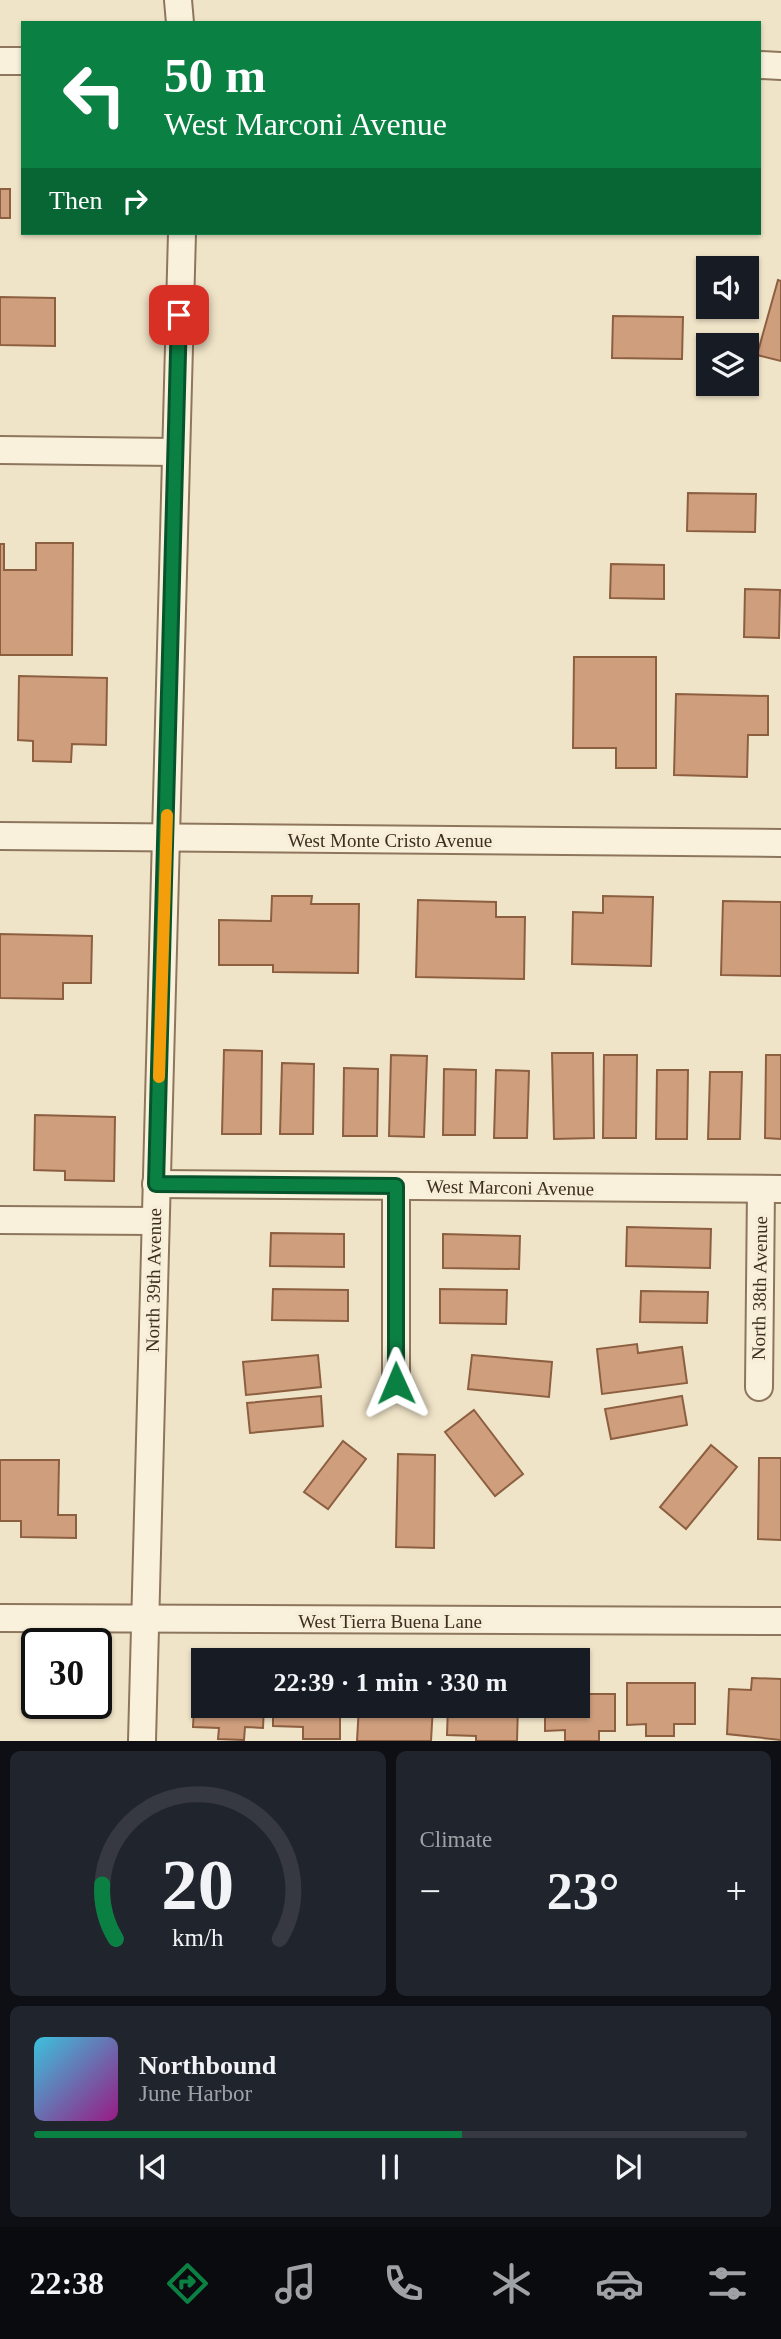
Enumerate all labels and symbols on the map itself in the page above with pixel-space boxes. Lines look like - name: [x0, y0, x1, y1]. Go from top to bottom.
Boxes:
- pin: [149, 285, 209, 345]
- street label: West Monte Cristo Avenue: [288, 830, 492, 851]
- street label: West Marconi Avenue: [426, 1176, 594, 1199]
- street label: North 39th Avenue: [142, 1208, 165, 1352]
- street label: North 38th Avenue: [748, 1216, 771, 1360]
- position arrow: [359, 1346, 433, 1420]
- street label: West Tierra Buena Lane: [298, 1611, 482, 1632]
- speed limit sign: 30: [21, 1628, 112, 1719]

